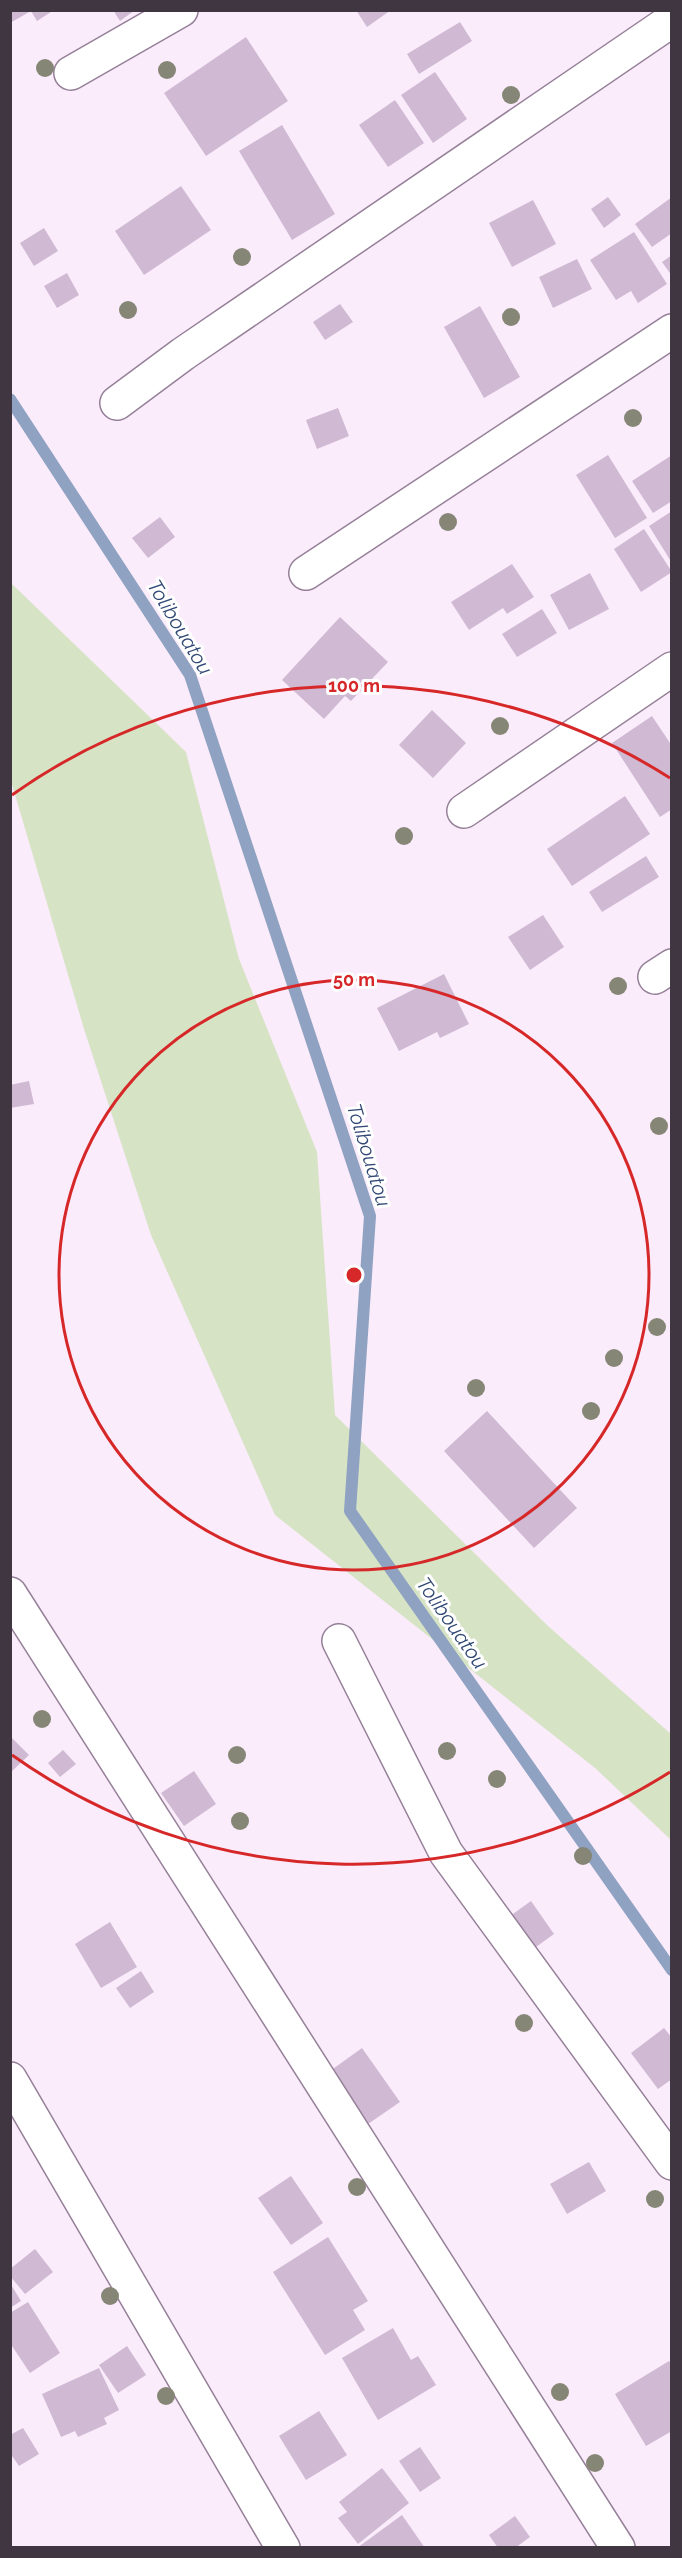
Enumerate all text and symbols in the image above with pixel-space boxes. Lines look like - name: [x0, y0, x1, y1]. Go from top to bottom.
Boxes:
- water label: Tolibouatou: [142, 575, 218, 679]
- text: 100 m: [328, 675, 380, 696]
- text: 50 m: [333, 969, 375, 990]
- water label: Tolibouatou: [342, 1101, 396, 1209]
- centre of rings: [344, 1265, 364, 1285]
- water label: Tolibouatou: [412, 1573, 492, 1673]

